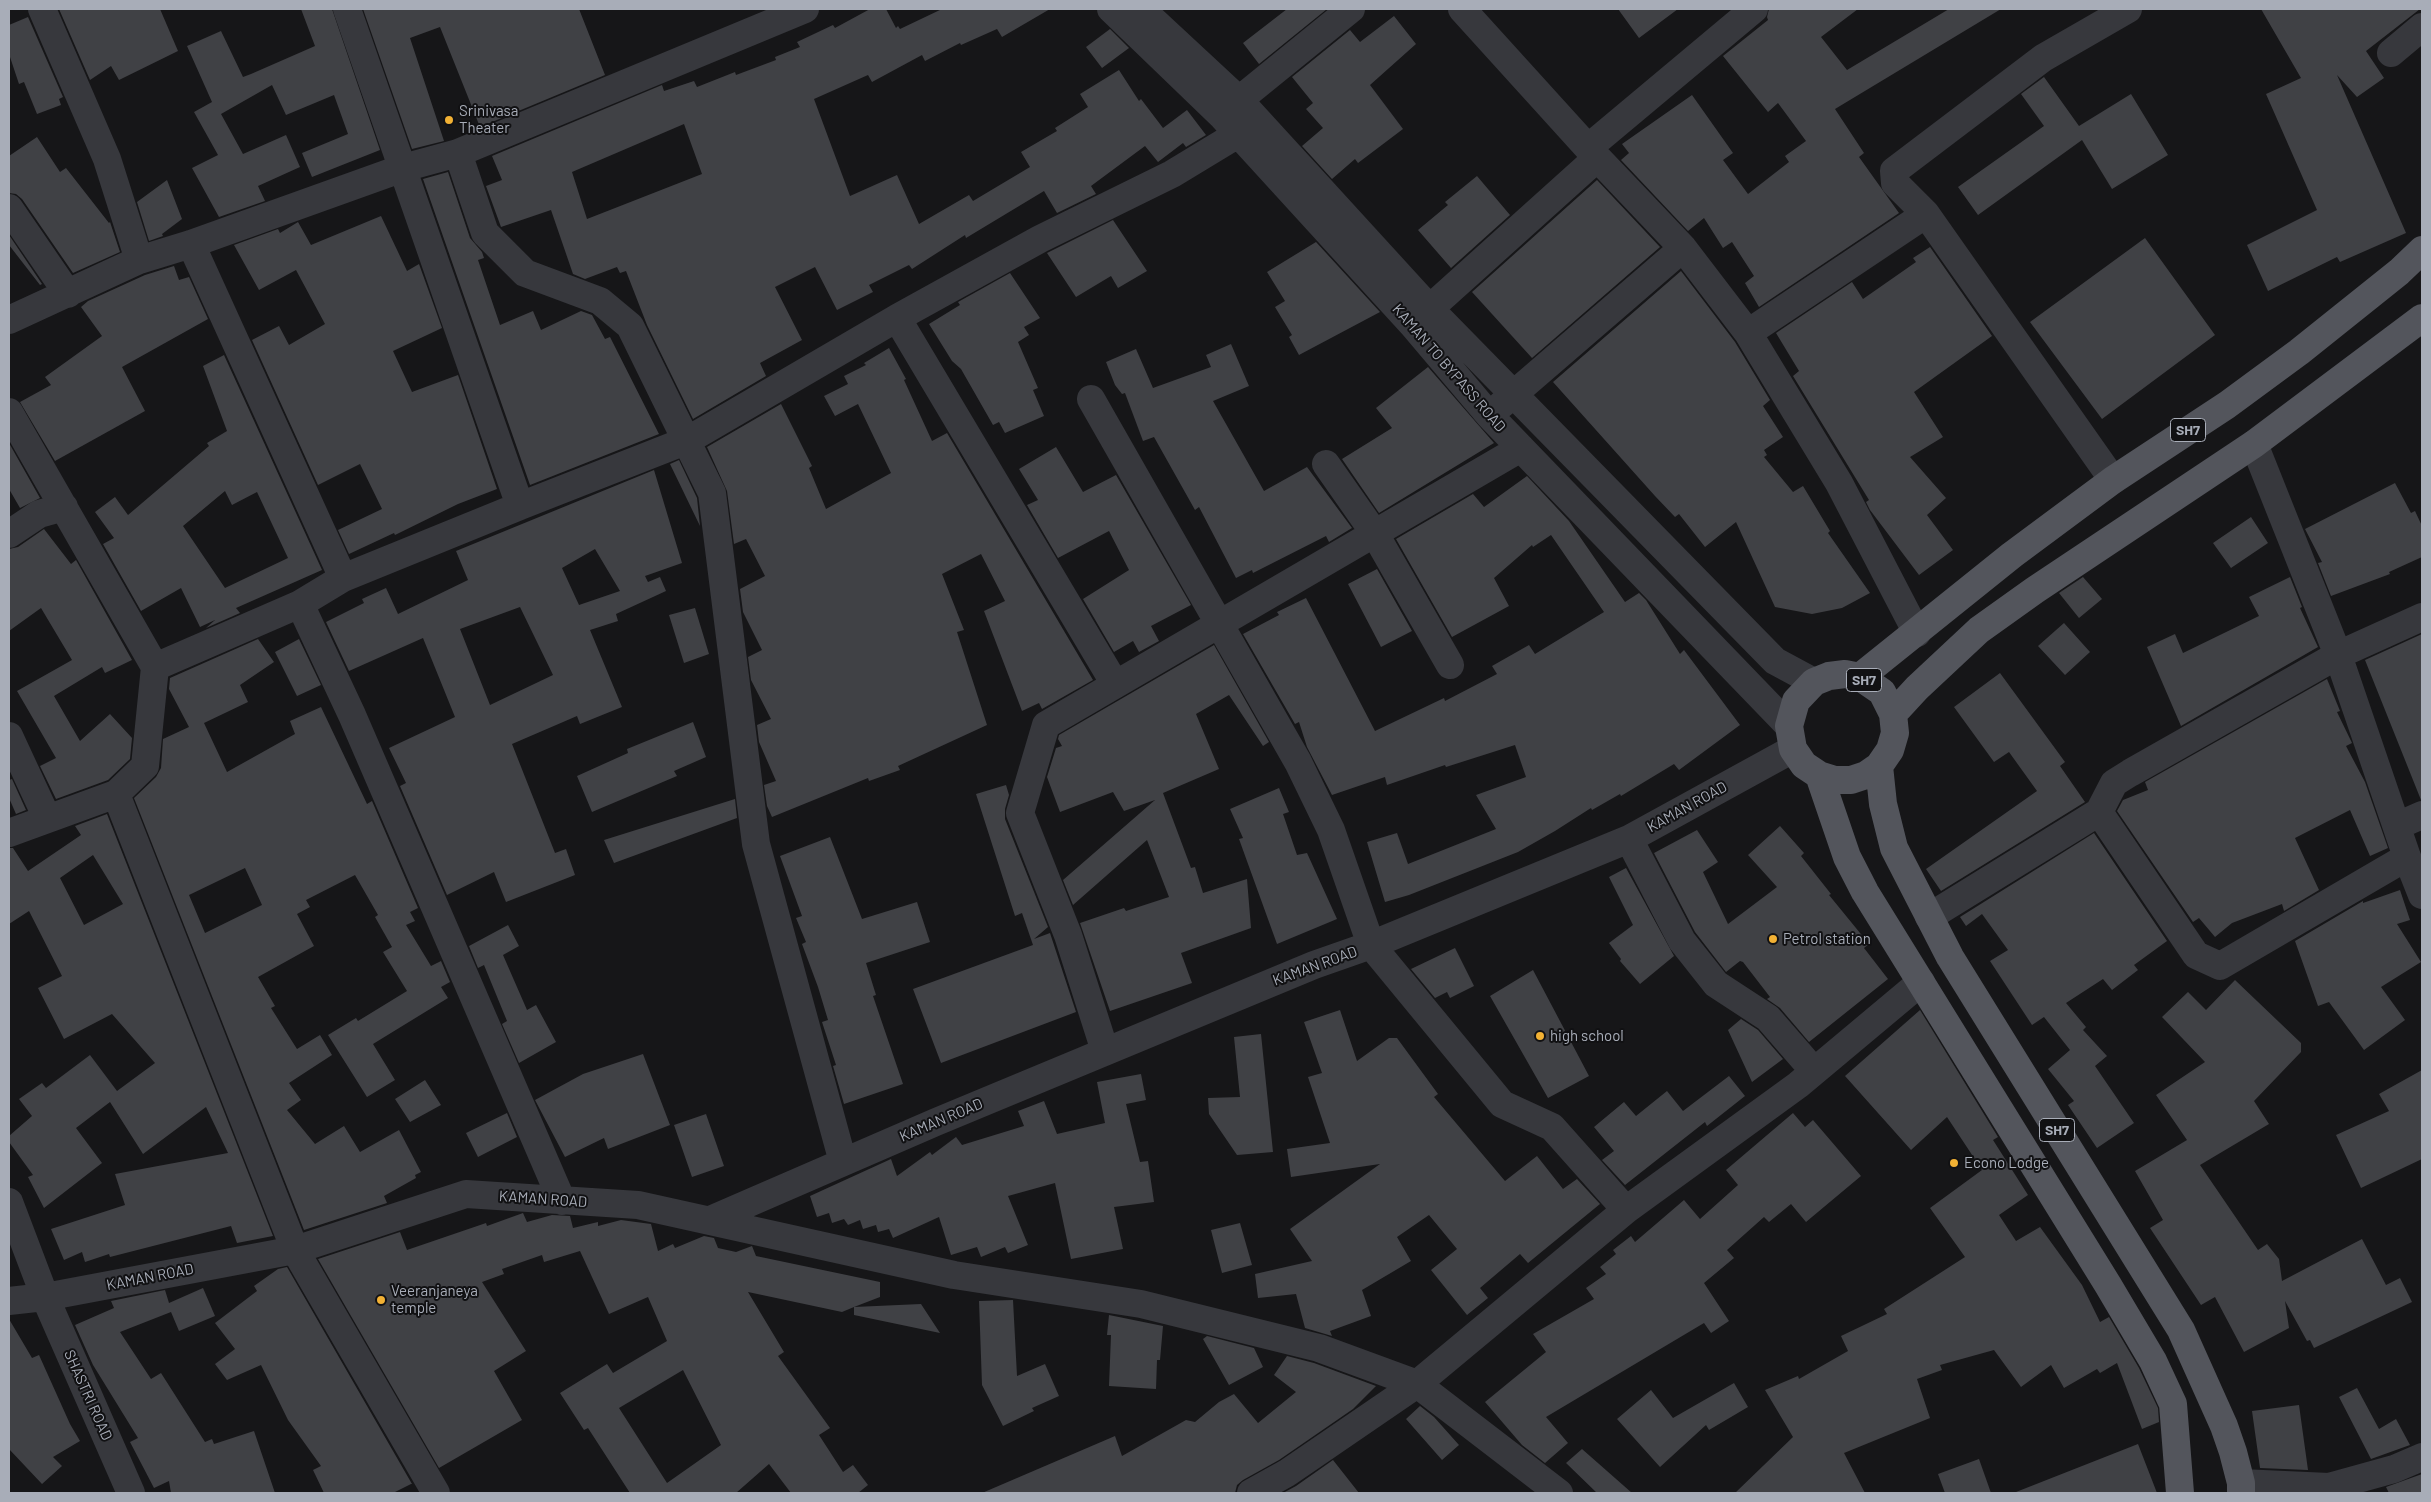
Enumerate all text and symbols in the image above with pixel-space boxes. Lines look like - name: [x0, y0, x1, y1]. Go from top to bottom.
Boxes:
- place label: Srinivasa Theater: [459, 102, 518, 137]
- marker: Srinivasa Theater: [443, 114, 455, 126]
- street label: KAMAN TO BYPASS ROAD: [1389, 300, 1509, 436]
- road number: SH7: [2170, 418, 2206, 442]
- road number: SH7: [1846, 668, 1882, 692]
- street label: KAMAN ROAD: [1644, 778, 1730, 836]
- place label: Petrol station: [1783, 930, 1871, 948]
- marker: Petrol station: [1767, 933, 1779, 945]
- street label: KAMAN ROAD: [1270, 942, 1360, 990]
- place label: high school: [1550, 1027, 1624, 1045]
- marker: high school: [1534, 1030, 1546, 1042]
- street label: KAMAN ROAD: [897, 1094, 985, 1146]
- road number: SH7: [2040, 1118, 2074, 1142]
- place label: Econo Lodge: [1964, 1154, 2049, 1172]
- marker: Econo Lodge: [1948, 1157, 1960, 1169]
- street label: KAMAN ROAD: [498, 1187, 588, 1211]
- street label: KAMAN ROAD: [105, 1260, 195, 1294]
- place label: Veeranjaneya temple: [391, 1282, 478, 1317]
- marker: Veeranjaneya temple: [375, 1294, 387, 1306]
- street label: SHASTRI ROAD: [60, 1347, 116, 1443]

